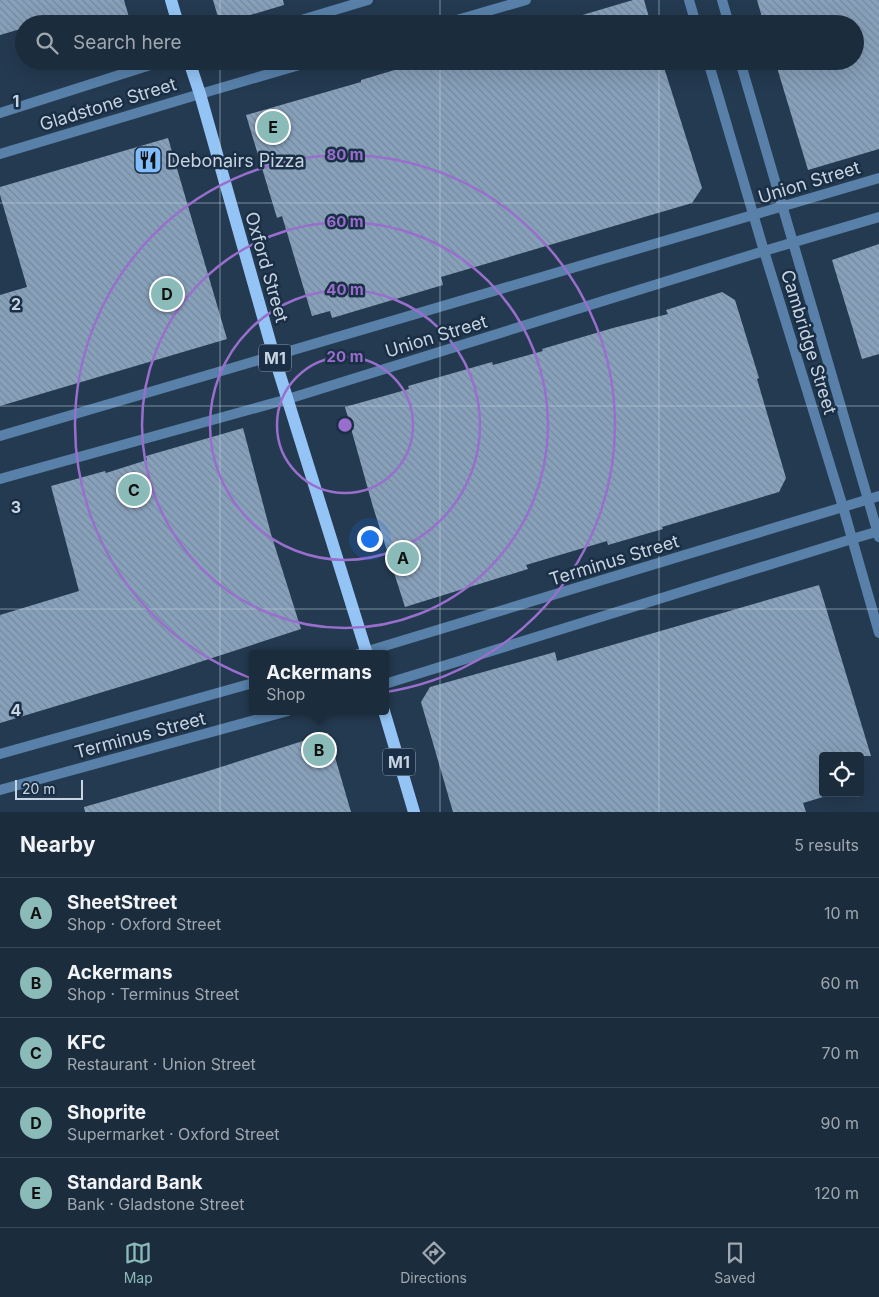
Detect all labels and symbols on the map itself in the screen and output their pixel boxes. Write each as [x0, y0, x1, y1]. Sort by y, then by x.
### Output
street label: Gladstone Street [37, 73, 179, 135]
text: 1 [13, 91, 19, 111]
pin: E [257, 108, 289, 146]
restaurant icon: Debonairs Pizza [133, 145, 163, 175]
text: 80 m [326, 145, 364, 164]
place label: Debonairs Pizza [167, 150, 305, 171]
street label: Union Street [755, 156, 863, 207]
street label: Oxford Street [241, 209, 293, 325]
text: 60 m [326, 212, 364, 231]
street label: Cambridge Street [777, 267, 841, 417]
pin: D [151, 275, 183, 313]
text: 40 m [326, 280, 364, 299]
text: 2 [11, 294, 21, 314]
street label: Union Street [382, 310, 490, 361]
road number: M1 [259, 344, 291, 372]
text: 20 m [327, 347, 363, 366]
centre of rings [336, 416, 354, 434]
pin: C [118, 471, 150, 509]
text: 3 [11, 497, 21, 517]
your location [357, 526, 383, 552]
street label: Terminus Street [547, 530, 681, 590]
pin: A [387, 539, 419, 577]
text: 4 [11, 700, 22, 720]
street label: Terminus Street [72, 707, 208, 763]
pin: B [303, 731, 335, 769]
road number: M1 [383, 749, 415, 776]
scale bar [15, 777, 82, 800]

